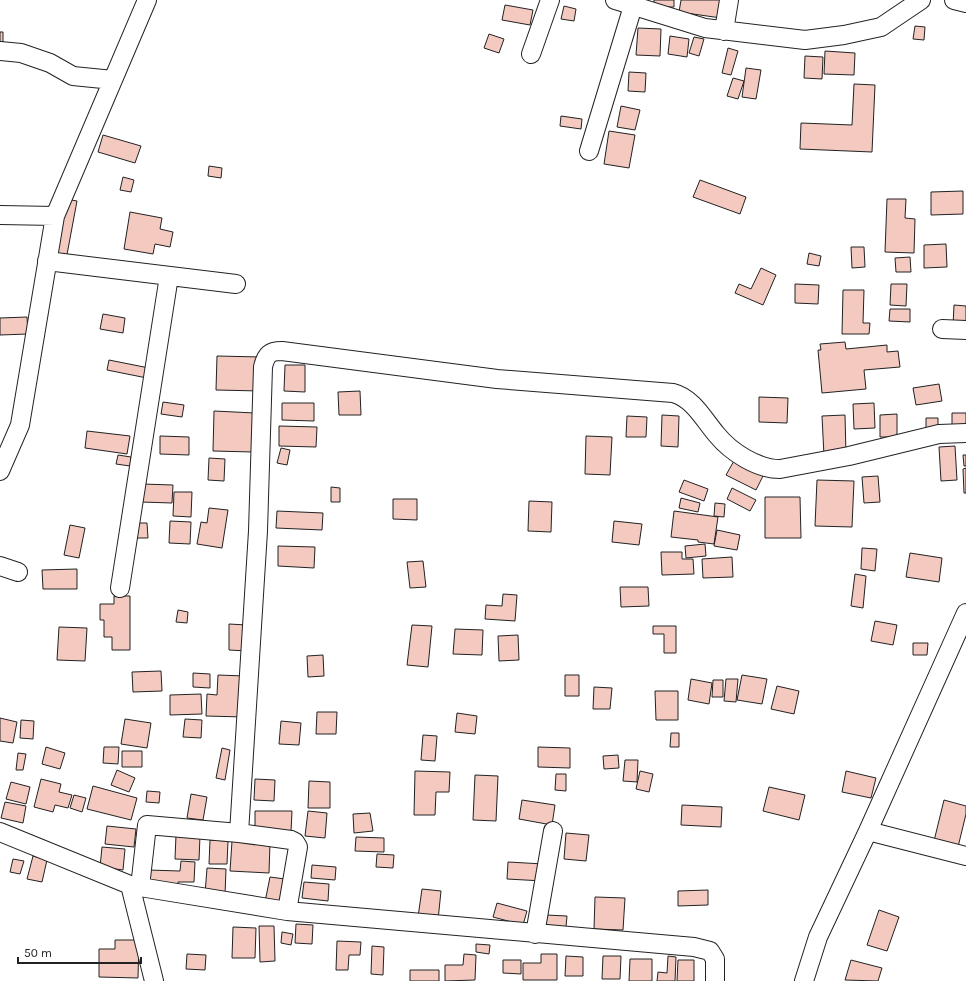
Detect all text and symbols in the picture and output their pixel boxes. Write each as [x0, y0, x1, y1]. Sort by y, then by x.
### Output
scale bar [18, 939, 141, 965]
text: 50 m [24, 946, 52, 960]

